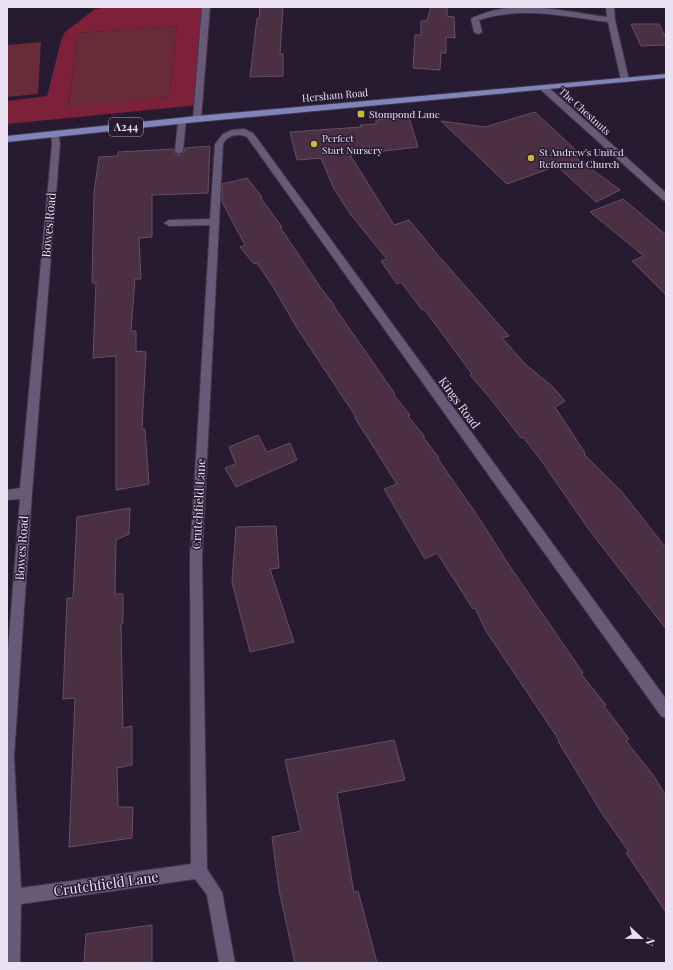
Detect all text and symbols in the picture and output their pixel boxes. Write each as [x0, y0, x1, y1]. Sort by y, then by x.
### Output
street label: The Chestnuts [556, 84, 614, 138]
street label: Hersham Road [301, 85, 369, 105]
place label: Stompond Lane [369, 107, 440, 121]
marker: Stompond Lane [356, 109, 366, 119]
road number: A244 [109, 118, 143, 136]
place label: Perfect Start Nursery [322, 131, 382, 157]
marker: Perfect Start Nursery [309, 139, 319, 149]
place label: St Andrew's United Reformed Church [539, 145, 624, 171]
marker: St Andrew's United Reformed Church [526, 153, 536, 163]
street label: Bowes Road [37, 192, 59, 258]
street label: Kings Road [436, 373, 484, 432]
street label: Crutchfield Lane [188, 458, 208, 550]
street label: Bowes Road [11, 515, 31, 581]
street label: Crutchfield Lane [52, 867, 160, 900]
north arrow [621, 918, 661, 958]
text: N [642, 935, 659, 948]

